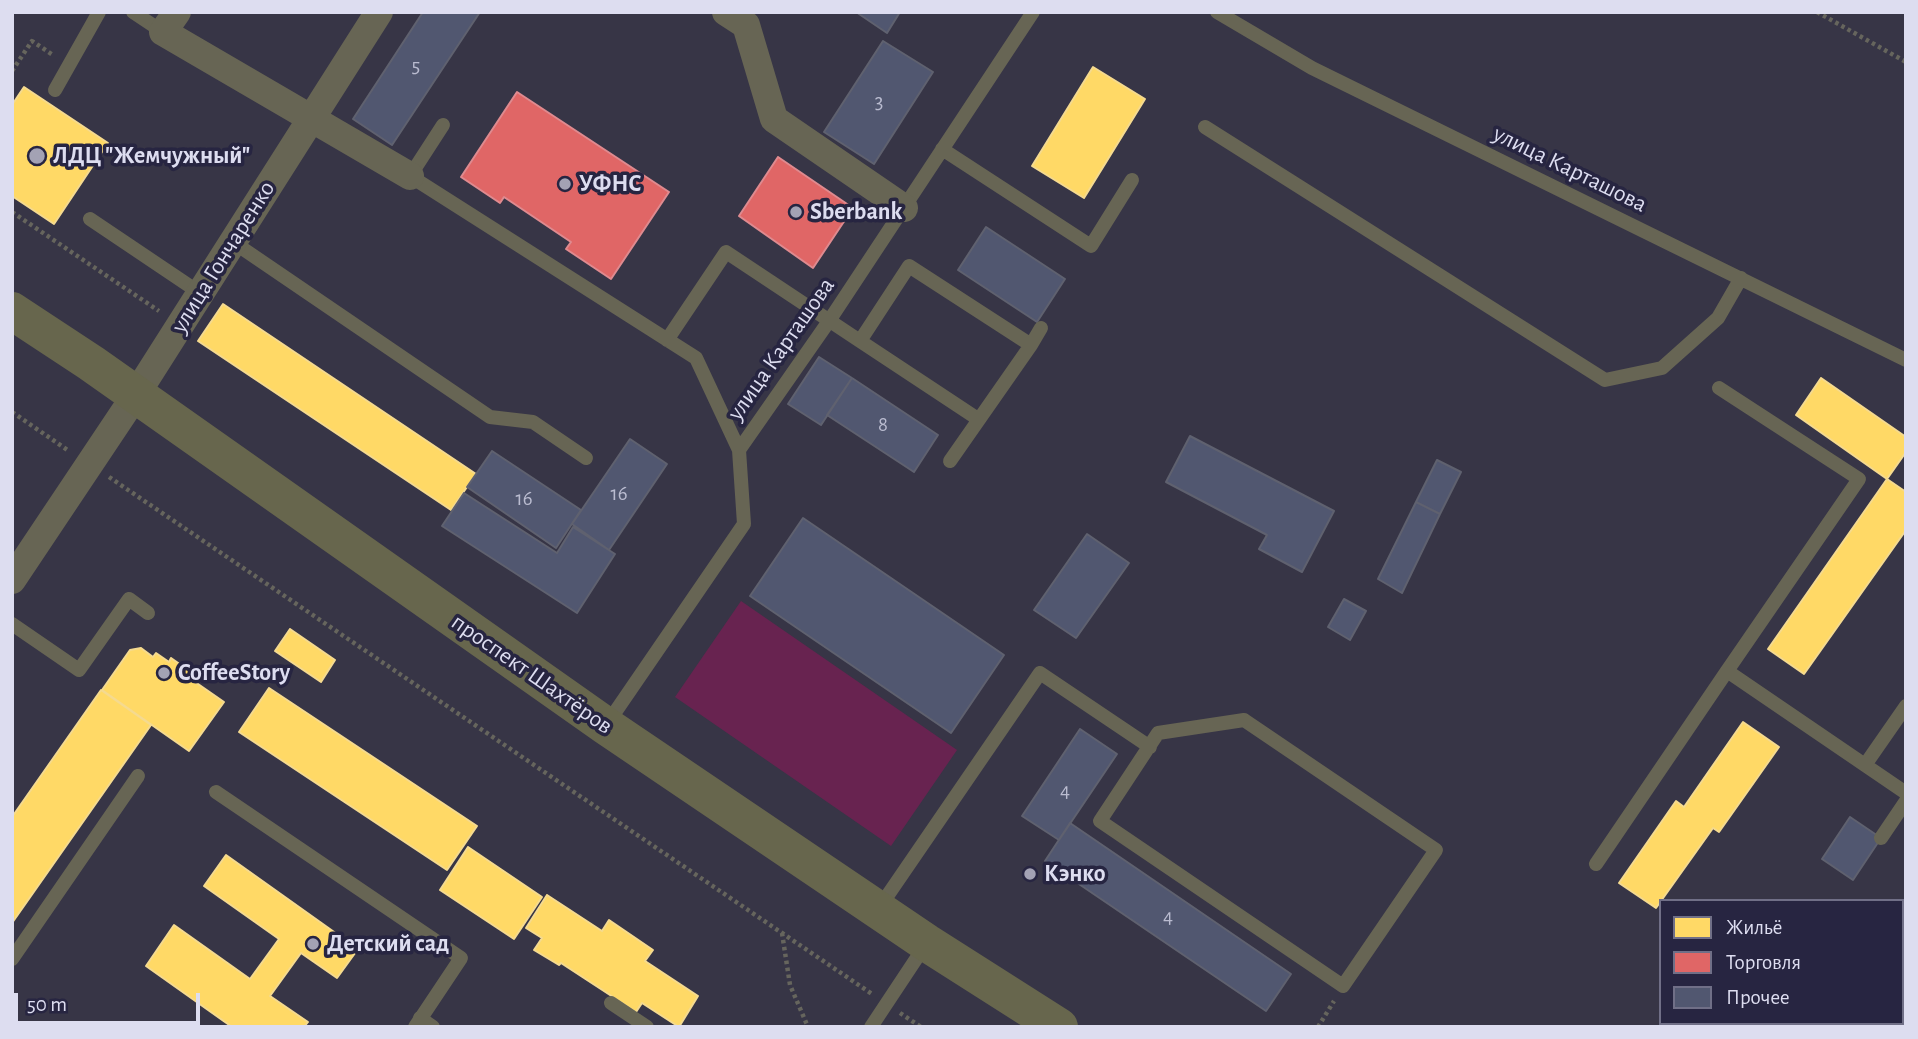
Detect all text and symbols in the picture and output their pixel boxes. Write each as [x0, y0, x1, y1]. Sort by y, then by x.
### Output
house number: 5 [412, 53, 420, 79]
house number: 3 [875, 89, 883, 115]
street label: улица Карташова [1488, 119, 1652, 219]
place label: ЛДЦ "Жемчужный" [53, 142, 250, 170]
marker: ЛДЦ "Жемчужный" [27, 146, 47, 166]
place label: УФНС [579, 170, 641, 198]
street label: улица Гончаренко [165, 176, 281, 338]
marker: УФНС [557, 176, 573, 192]
place label: Sberbank [810, 198, 902, 226]
marker: Sberbank [788, 204, 804, 220]
street label: улица Карташова [721, 272, 841, 426]
house number: 8 [878, 412, 888, 438]
house number: 16 [610, 481, 628, 507]
house number: 16 [515, 486, 533, 512]
street label: проспект Шахтёров [446, 608, 618, 740]
place label: CoffeeStory [178, 659, 290, 687]
marker: CoffeeStory [156, 665, 172, 681]
house number: 4 [1060, 778, 1070, 804]
place label: Кэнко [1044, 860, 1106, 888]
marker: Кэнко [1022, 866, 1038, 882]
legend [1659, 899, 1904, 1025]
house number: 4 [1163, 904, 1173, 930]
text: Жильё [1726, 917, 1782, 938]
place label: Детский сад [327, 930, 449, 958]
marker: Детский сад [305, 936, 321, 952]
text: Торговля [1726, 952, 1801, 973]
scale bar [18, 979, 203, 1023]
text: Прочее [1726, 987, 1790, 1008]
text: 50 m [27, 994, 67, 1015]

